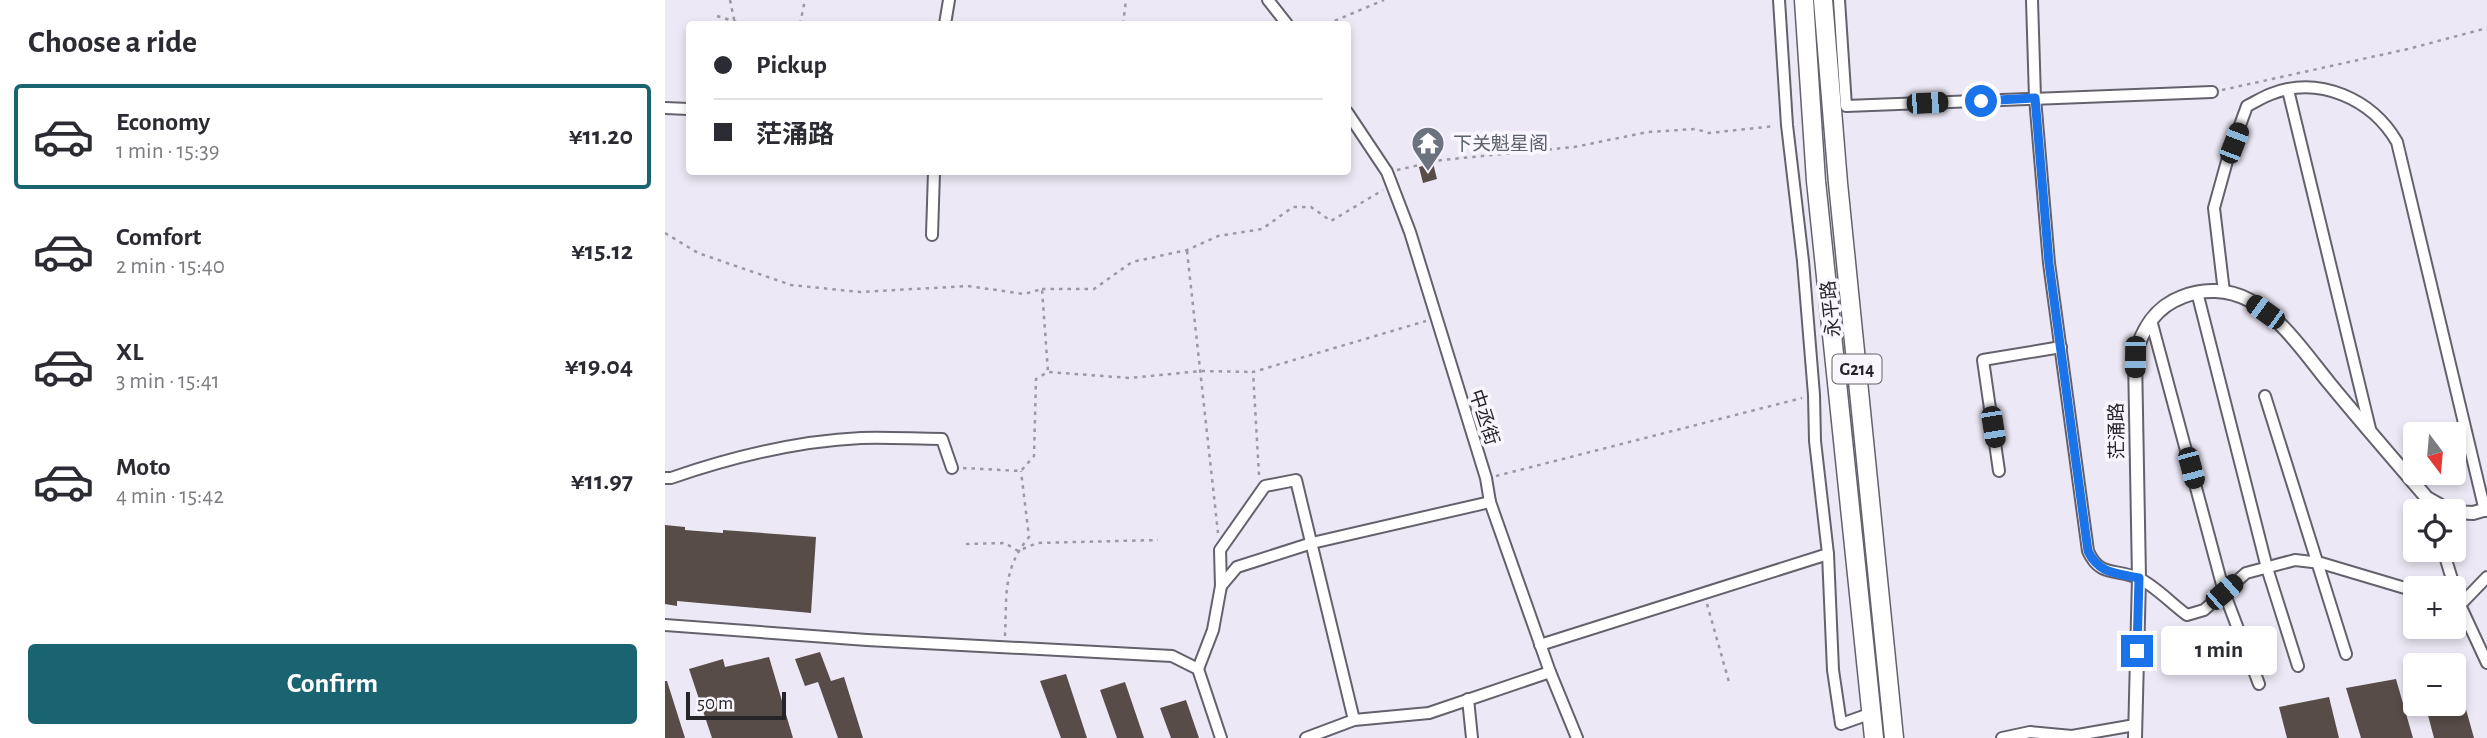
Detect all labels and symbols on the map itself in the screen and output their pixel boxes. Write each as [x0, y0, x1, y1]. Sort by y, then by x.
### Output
route start [1965, 85, 1997, 117]
car [1906, 91, 1949, 115]
car [2217, 120, 2252, 166]
temple icon: 下关魁星阁 [1409, 124, 1447, 173]
place label: 下关魁星阁 [1453, 133, 1548, 154]
street label: 永平路 [1818, 279, 1844, 338]
car [2242, 291, 2289, 333]
car [2125, 336, 2146, 378]
road number: G214 [1833, 354, 1881, 384]
street label: 中丞街 [1466, 387, 1502, 448]
street label: 茫涌路 [2107, 402, 2127, 460]
car [1980, 405, 2007, 449]
north arrow [2403, 422, 2466, 485]
car [2176, 445, 2207, 491]
car [2202, 570, 2247, 614]
callout: 1 min [2161, 626, 2277, 676]
route end [2121, 635, 2153, 667]
scale bar [686, 689, 786, 721]

